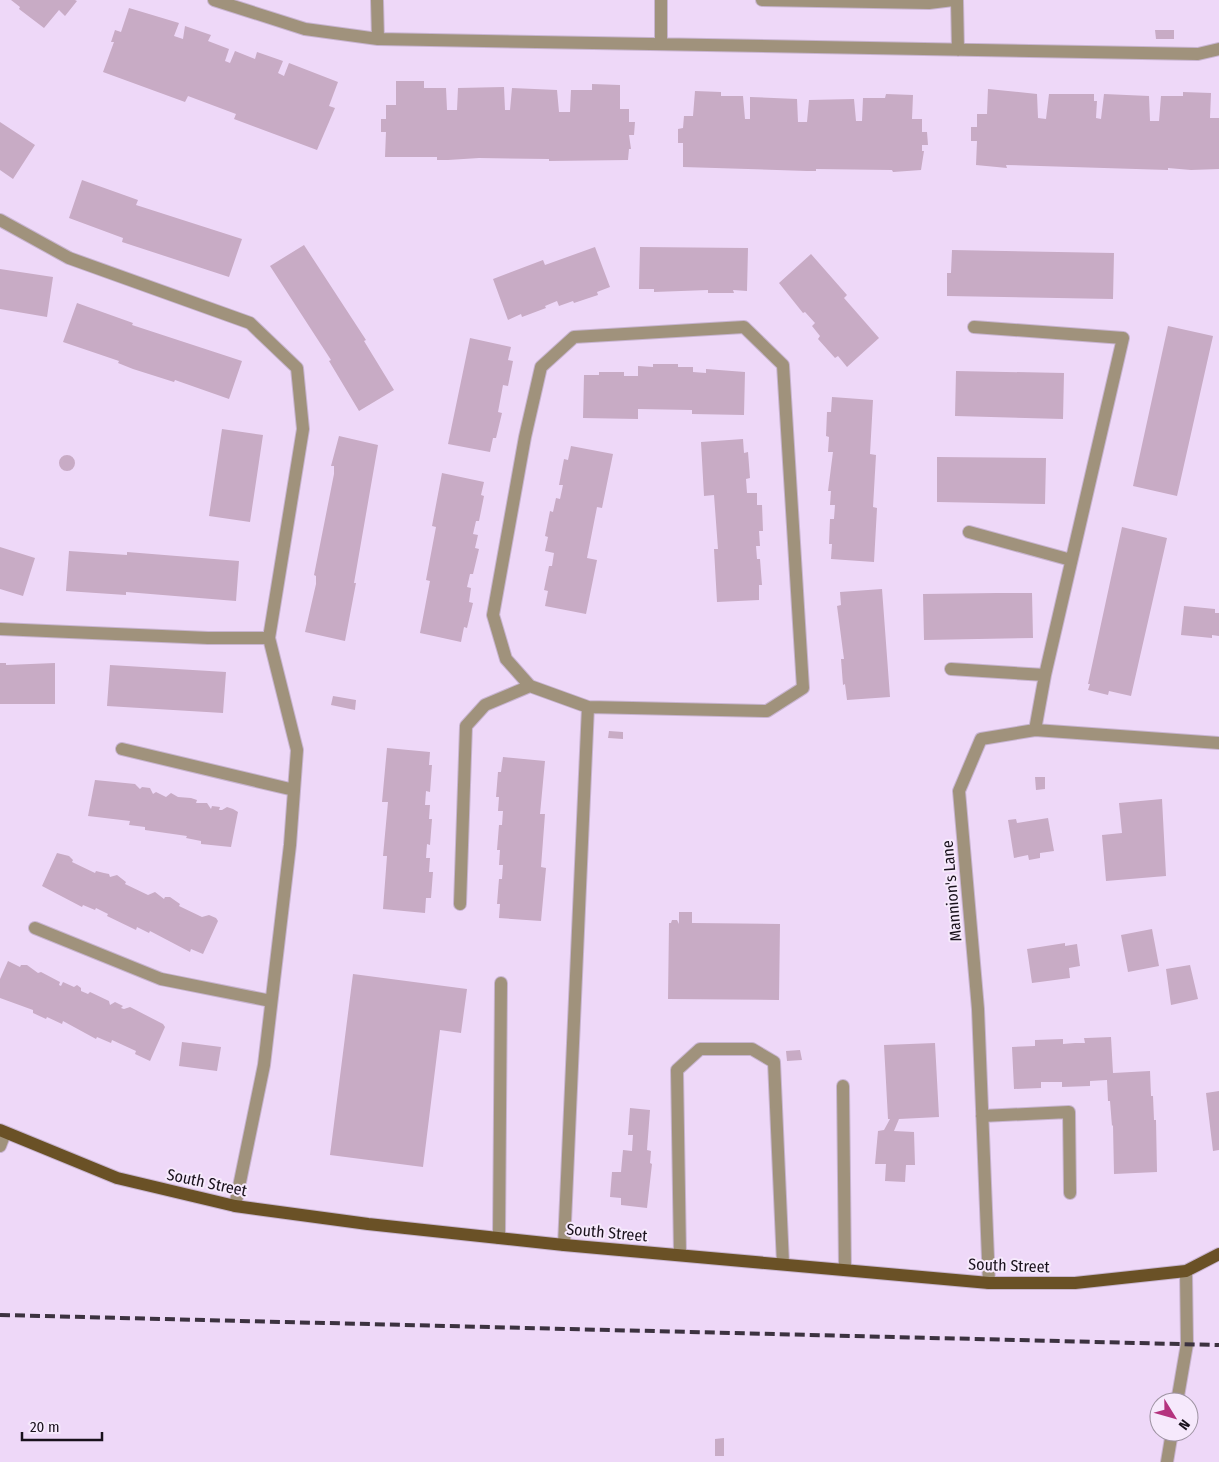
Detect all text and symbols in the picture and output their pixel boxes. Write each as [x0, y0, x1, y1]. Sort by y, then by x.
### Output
street label: Mannion's Lane [938, 839, 965, 942]
street label: South Street [165, 1165, 249, 1200]
street label: South Street [566, 1219, 649, 1246]
street label: South Street [968, 1255, 1051, 1276]
north arrow [1149, 1392, 1199, 1442]
scale bar [22, 1410, 102, 1442]
text: N [1175, 1416, 1193, 1433]
text: 20 m [30, 1418, 60, 1436]

